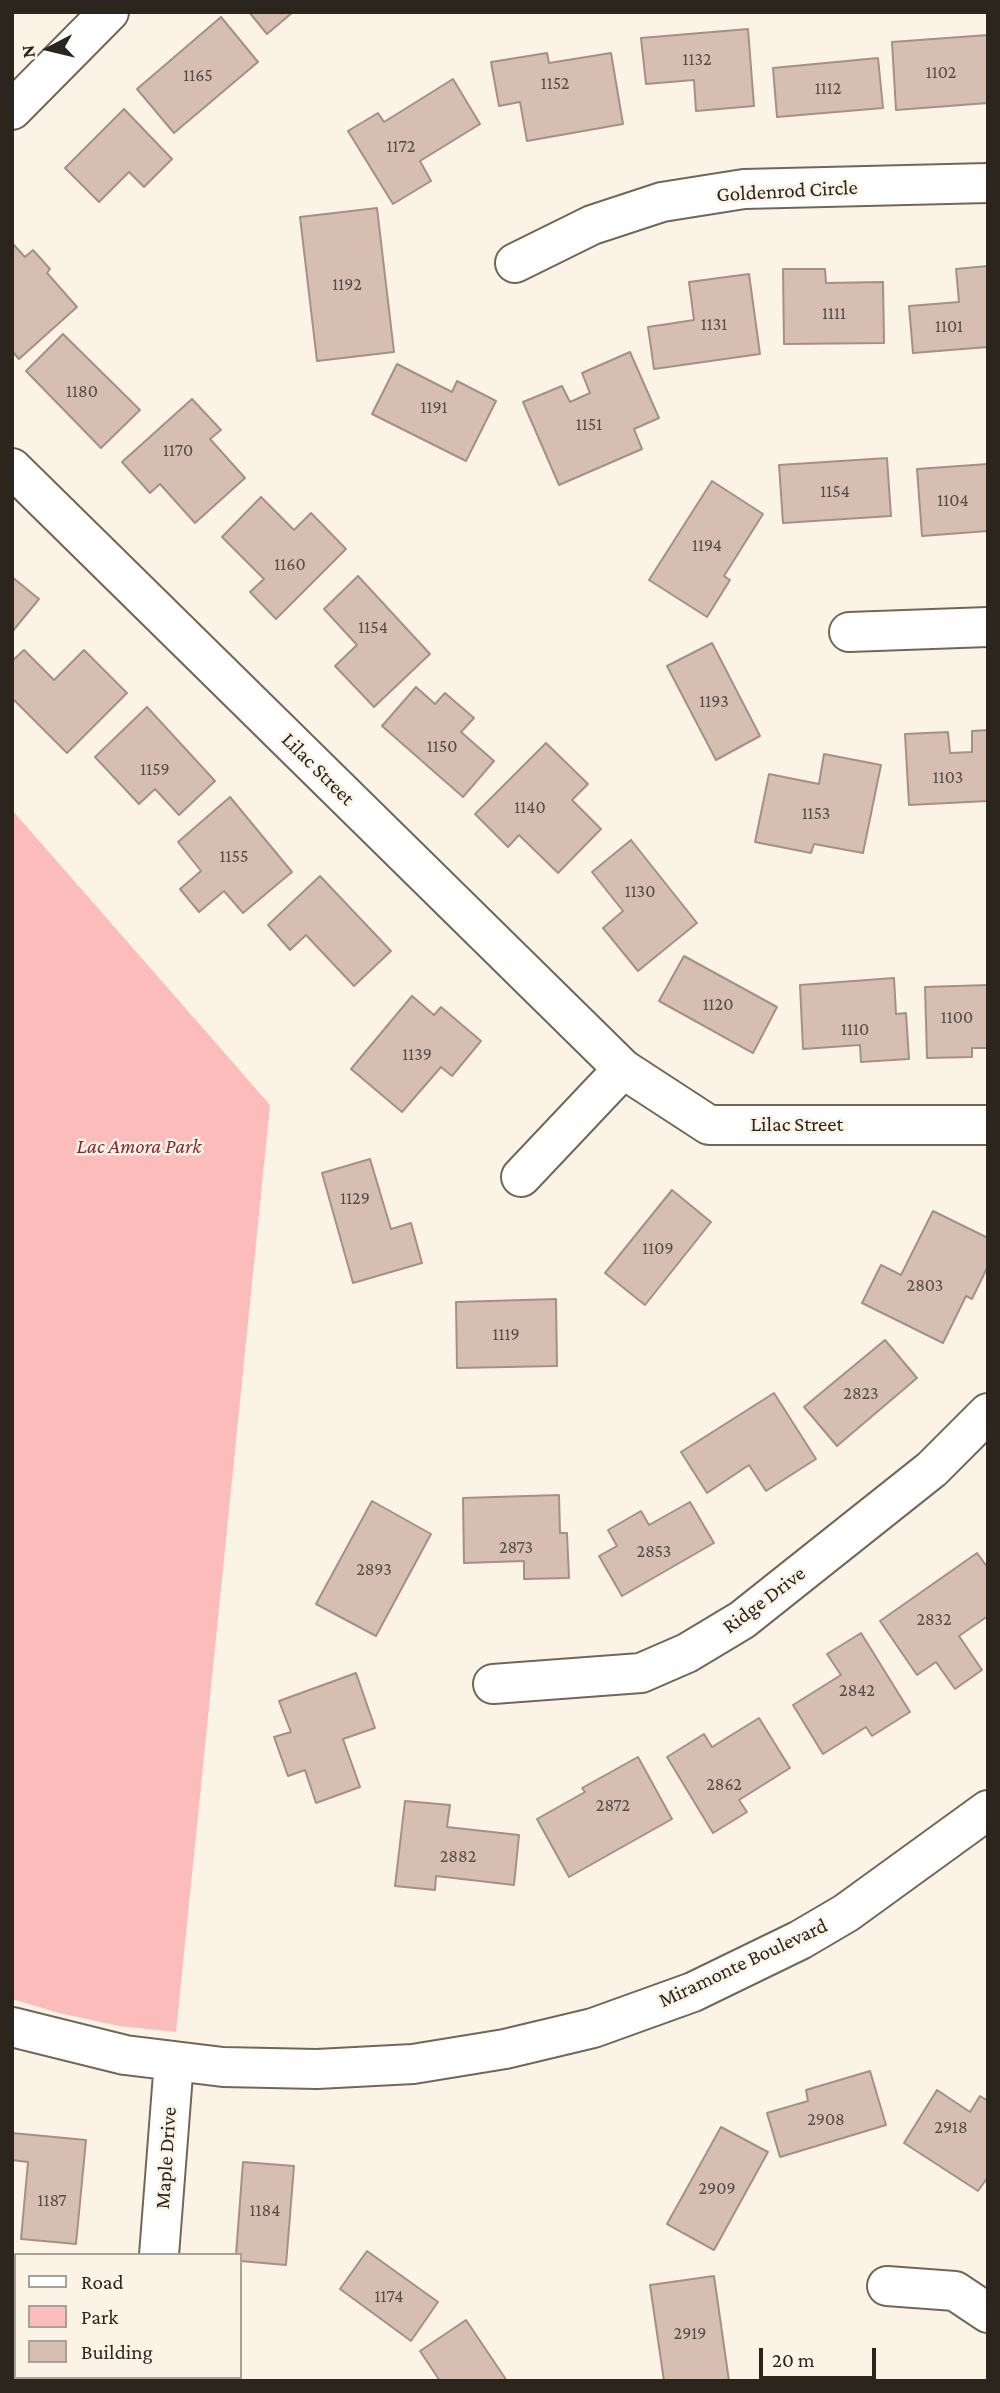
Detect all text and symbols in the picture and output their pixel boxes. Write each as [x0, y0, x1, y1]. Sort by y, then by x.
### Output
north arrow [14, 14, 84, 84]
text: N [16, 44, 39, 59]
house number: 1132 [683, 48, 711, 70]
house number: 1102 [926, 61, 956, 83]
house number: 1165 [183, 64, 213, 86]
house number: 1152 [541, 72, 569, 94]
house number: 1112 [815, 77, 841, 99]
house number: 1172 [387, 135, 415, 157]
street label: Goldenrod Circle [716, 175, 858, 207]
house number: 1192 [332, 273, 362, 295]
house number: 1111 [822, 302, 846, 324]
house number: 1131 [701, 313, 727, 335]
house number: 1101 [935, 315, 963, 337]
house number: 1180 [66, 380, 98, 402]
house number: 1191 [420, 396, 448, 418]
house number: 1151 [576, 413, 602, 435]
house number: 1170 [163, 439, 193, 461]
house number: 1154 [820, 480, 850, 502]
house number: 1104 [937, 489, 969, 511]
house number: 1194 [692, 534, 722, 556]
house number: 1160 [274, 553, 306, 575]
house number: 1154 [358, 616, 388, 638]
house number: 1193 [699, 690, 729, 712]
street label: Lilac Street [276, 727, 360, 811]
house number: 1150 [427, 735, 457, 757]
house number: 1159 [140, 758, 170, 780]
house number: 1103 [933, 766, 963, 788]
house number: 1140 [514, 796, 546, 818]
house number: 1153 [802, 802, 830, 824]
house number: 1155 [220, 845, 248, 867]
house number: 1130 [625, 880, 655, 902]
house number: 1120 [703, 993, 733, 1015]
house number: 1100 [941, 1006, 973, 1028]
house number: 1110 [841, 1018, 869, 1040]
house number: 1139 [402, 1043, 432, 1065]
street label: Lilac Street [750, 1112, 844, 1138]
park label: Lac Amora Park [77, 1134, 201, 1160]
house number: 1129 [340, 1187, 370, 1209]
house number: 1109 [642, 1237, 674, 1259]
house number: 2803 [907, 1274, 943, 1296]
house number: 1119 [492, 1323, 520, 1345]
house number: 2823 [843, 1382, 879, 1404]
house number: 2873 [499, 1536, 533, 1558]
house number: 2853 [637, 1540, 671, 1562]
house number: 2893 [356, 1558, 392, 1580]
street label: Ridge Drive [718, 1561, 810, 1639]
house number: 2832 [917, 1608, 951, 1630]
house number: 2842 [839, 1679, 875, 1701]
house number: 2862 [706, 1773, 742, 1795]
house number: 2872 [596, 1794, 630, 1816]
house number: 2882 [440, 1845, 476, 1867]
street label: Miramonte Boulevard [655, 1913, 831, 2013]
street label: Maple Drive [150, 2106, 182, 2210]
house number: 2908 [807, 2108, 845, 2130]
house number: 2918 [934, 2116, 968, 2138]
house number: 2909 [698, 2177, 736, 2199]
house number: 1187 [37, 2189, 67, 2211]
house number: 1184 [250, 2199, 280, 2221]
legend [14, 2253, 242, 2379]
text: Road [81, 2270, 124, 2294]
house number: 1174 [375, 2285, 403, 2307]
text: Park [81, 2305, 118, 2329]
house number: 2919 [674, 2322, 706, 2344]
scale bar [762, 2334, 879, 2378]
text: Building [81, 2340, 153, 2364]
text: 20 m [772, 2348, 815, 2372]

